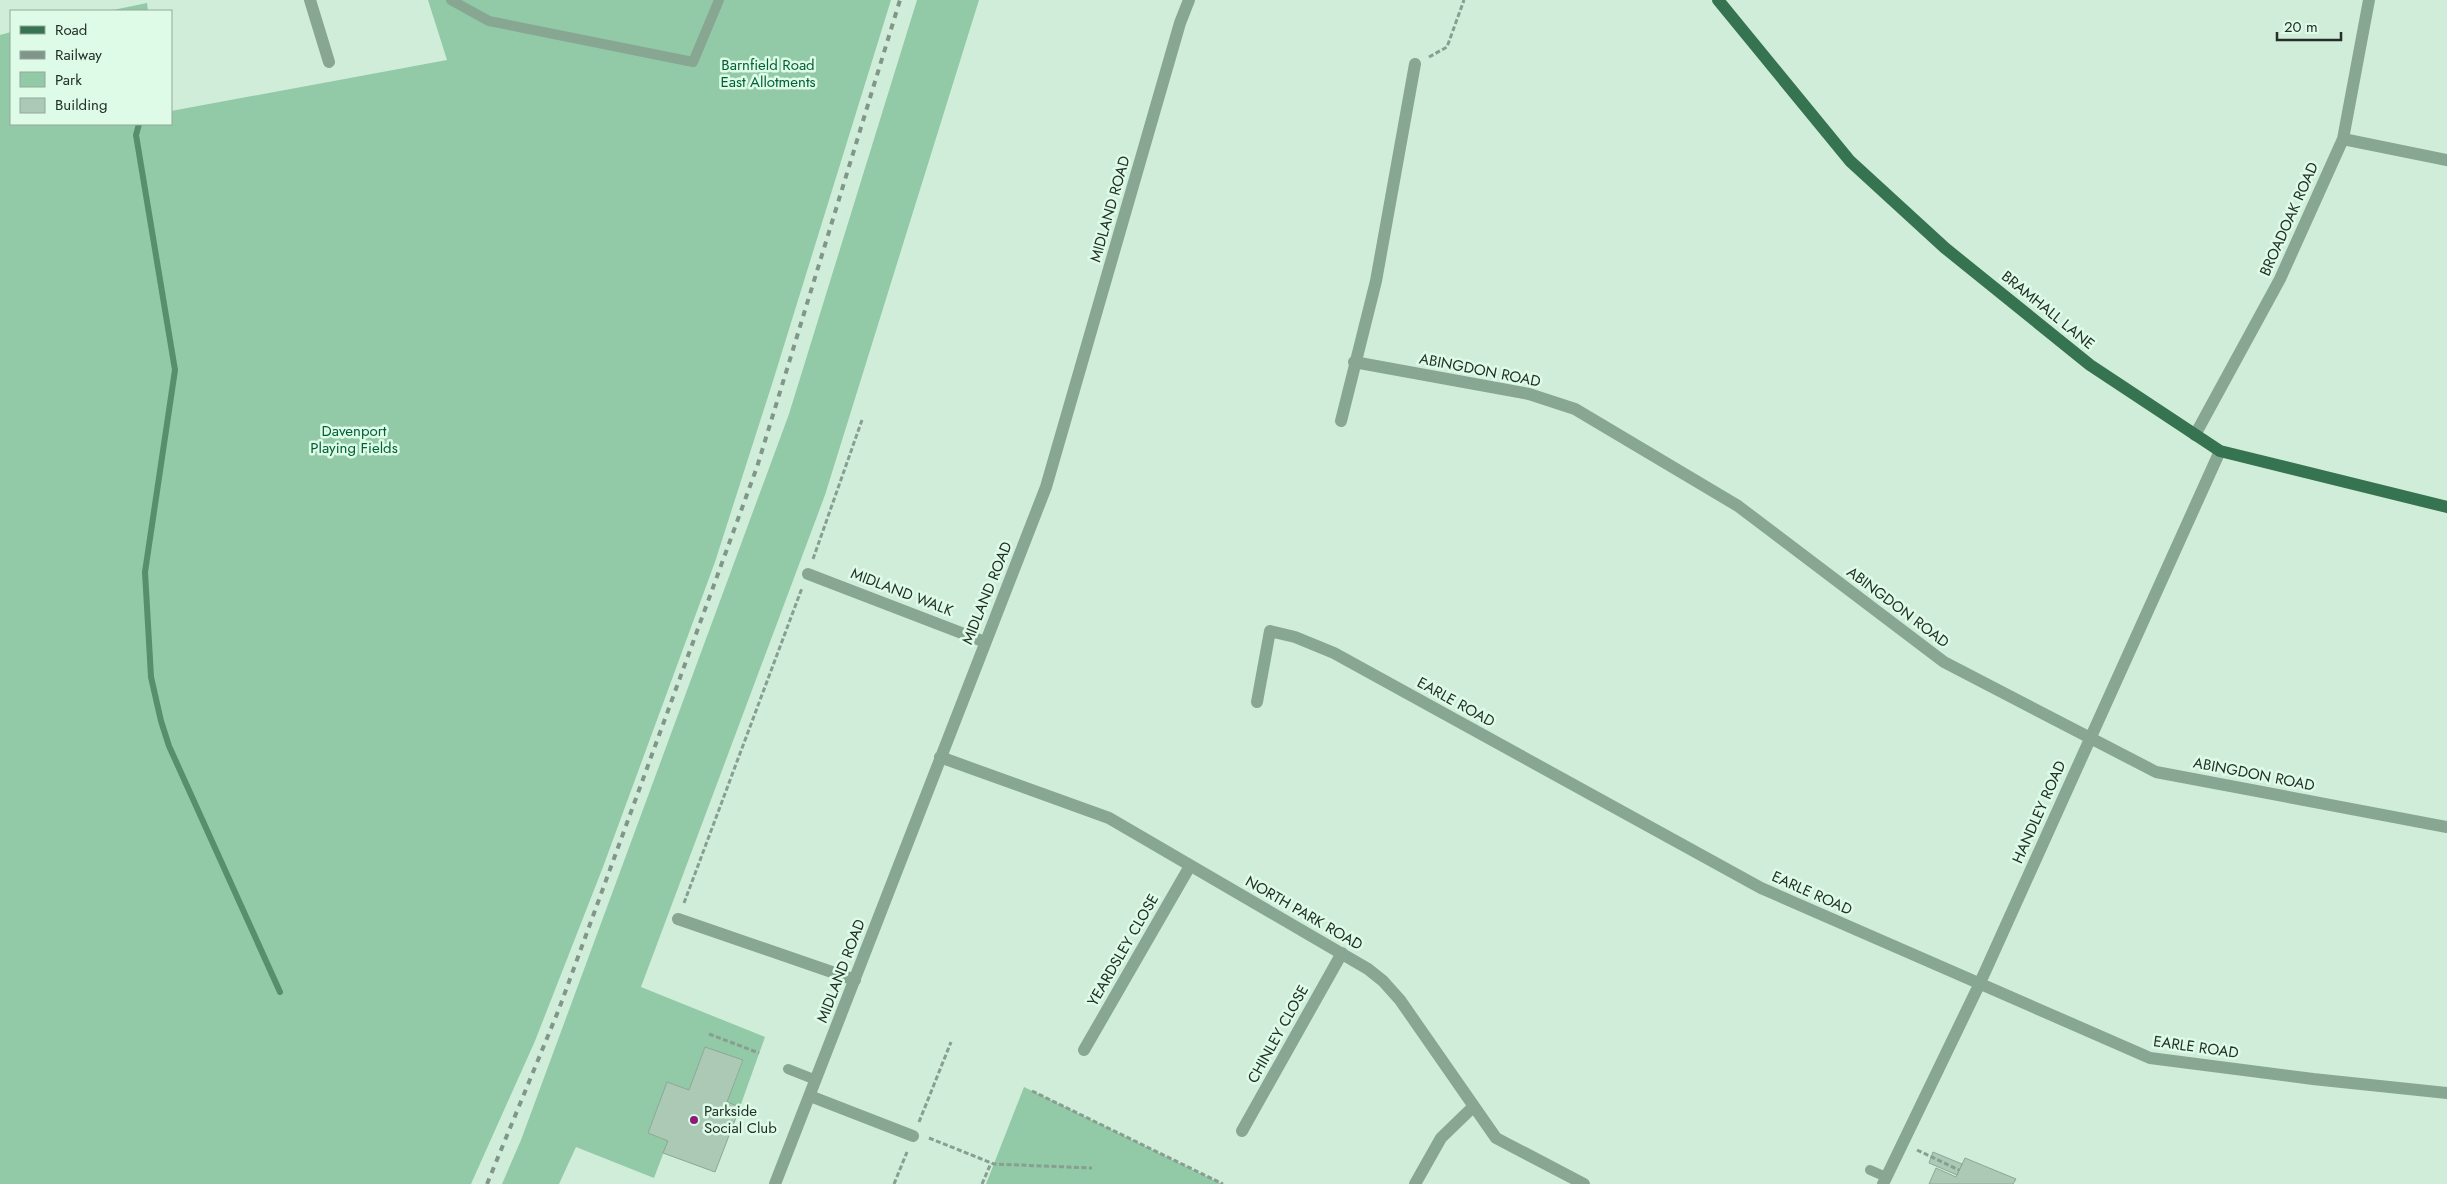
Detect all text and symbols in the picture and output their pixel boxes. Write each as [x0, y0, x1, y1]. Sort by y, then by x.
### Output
legend [10, 10, 172, 125]
scale bar [2277, 10, 2341, 42]
text: 20 m [2284, 16, 2318, 38]
text: Road [55, 19, 87, 41]
text: Railway [55, 44, 102, 66]
park label: Barnfield Road East Allotments [720, 54, 816, 93]
text: Park [55, 69, 82, 91]
text: Building [55, 94, 107, 116]
street label: MIDLAND ROAD [1084, 153, 1136, 265]
street label: BROADOAK ROAD [2254, 159, 2324, 279]
street label: BRAMHALL LANE [1997, 265, 2099, 355]
street label: ABINGDON ROAD [1417, 347, 1543, 393]
park label: Davenport Playing Fields [310, 420, 398, 459]
street label: MIDLAND ROAD [956, 538, 1018, 648]
street label: ABINGDON ROAD [1842, 561, 1954, 653]
street label: MIDLAND WALK [848, 562, 957, 622]
street label: EARLE ROAD [1413, 672, 1499, 732]
street label: ABINGDON ROAD [2191, 751, 2317, 797]
street label: HANDLEY ROAD [2007, 757, 2071, 867]
street label: EARLE ROAD [1768, 865, 1856, 921]
street label: NORTH PARK ROAD [1241, 870, 1367, 956]
street label: YEARDSLEY CLOSE [1082, 890, 1164, 1010]
street label: MIDLAND ROAD [811, 916, 871, 1026]
street label: CHINLEY CLOSE [1242, 981, 1314, 1087]
street label: EARLE ROAD [2152, 1030, 2240, 1064]
place label: Parkside Social Club [704, 1100, 777, 1139]
marker: Parkside Social Club [688, 1114, 700, 1126]

